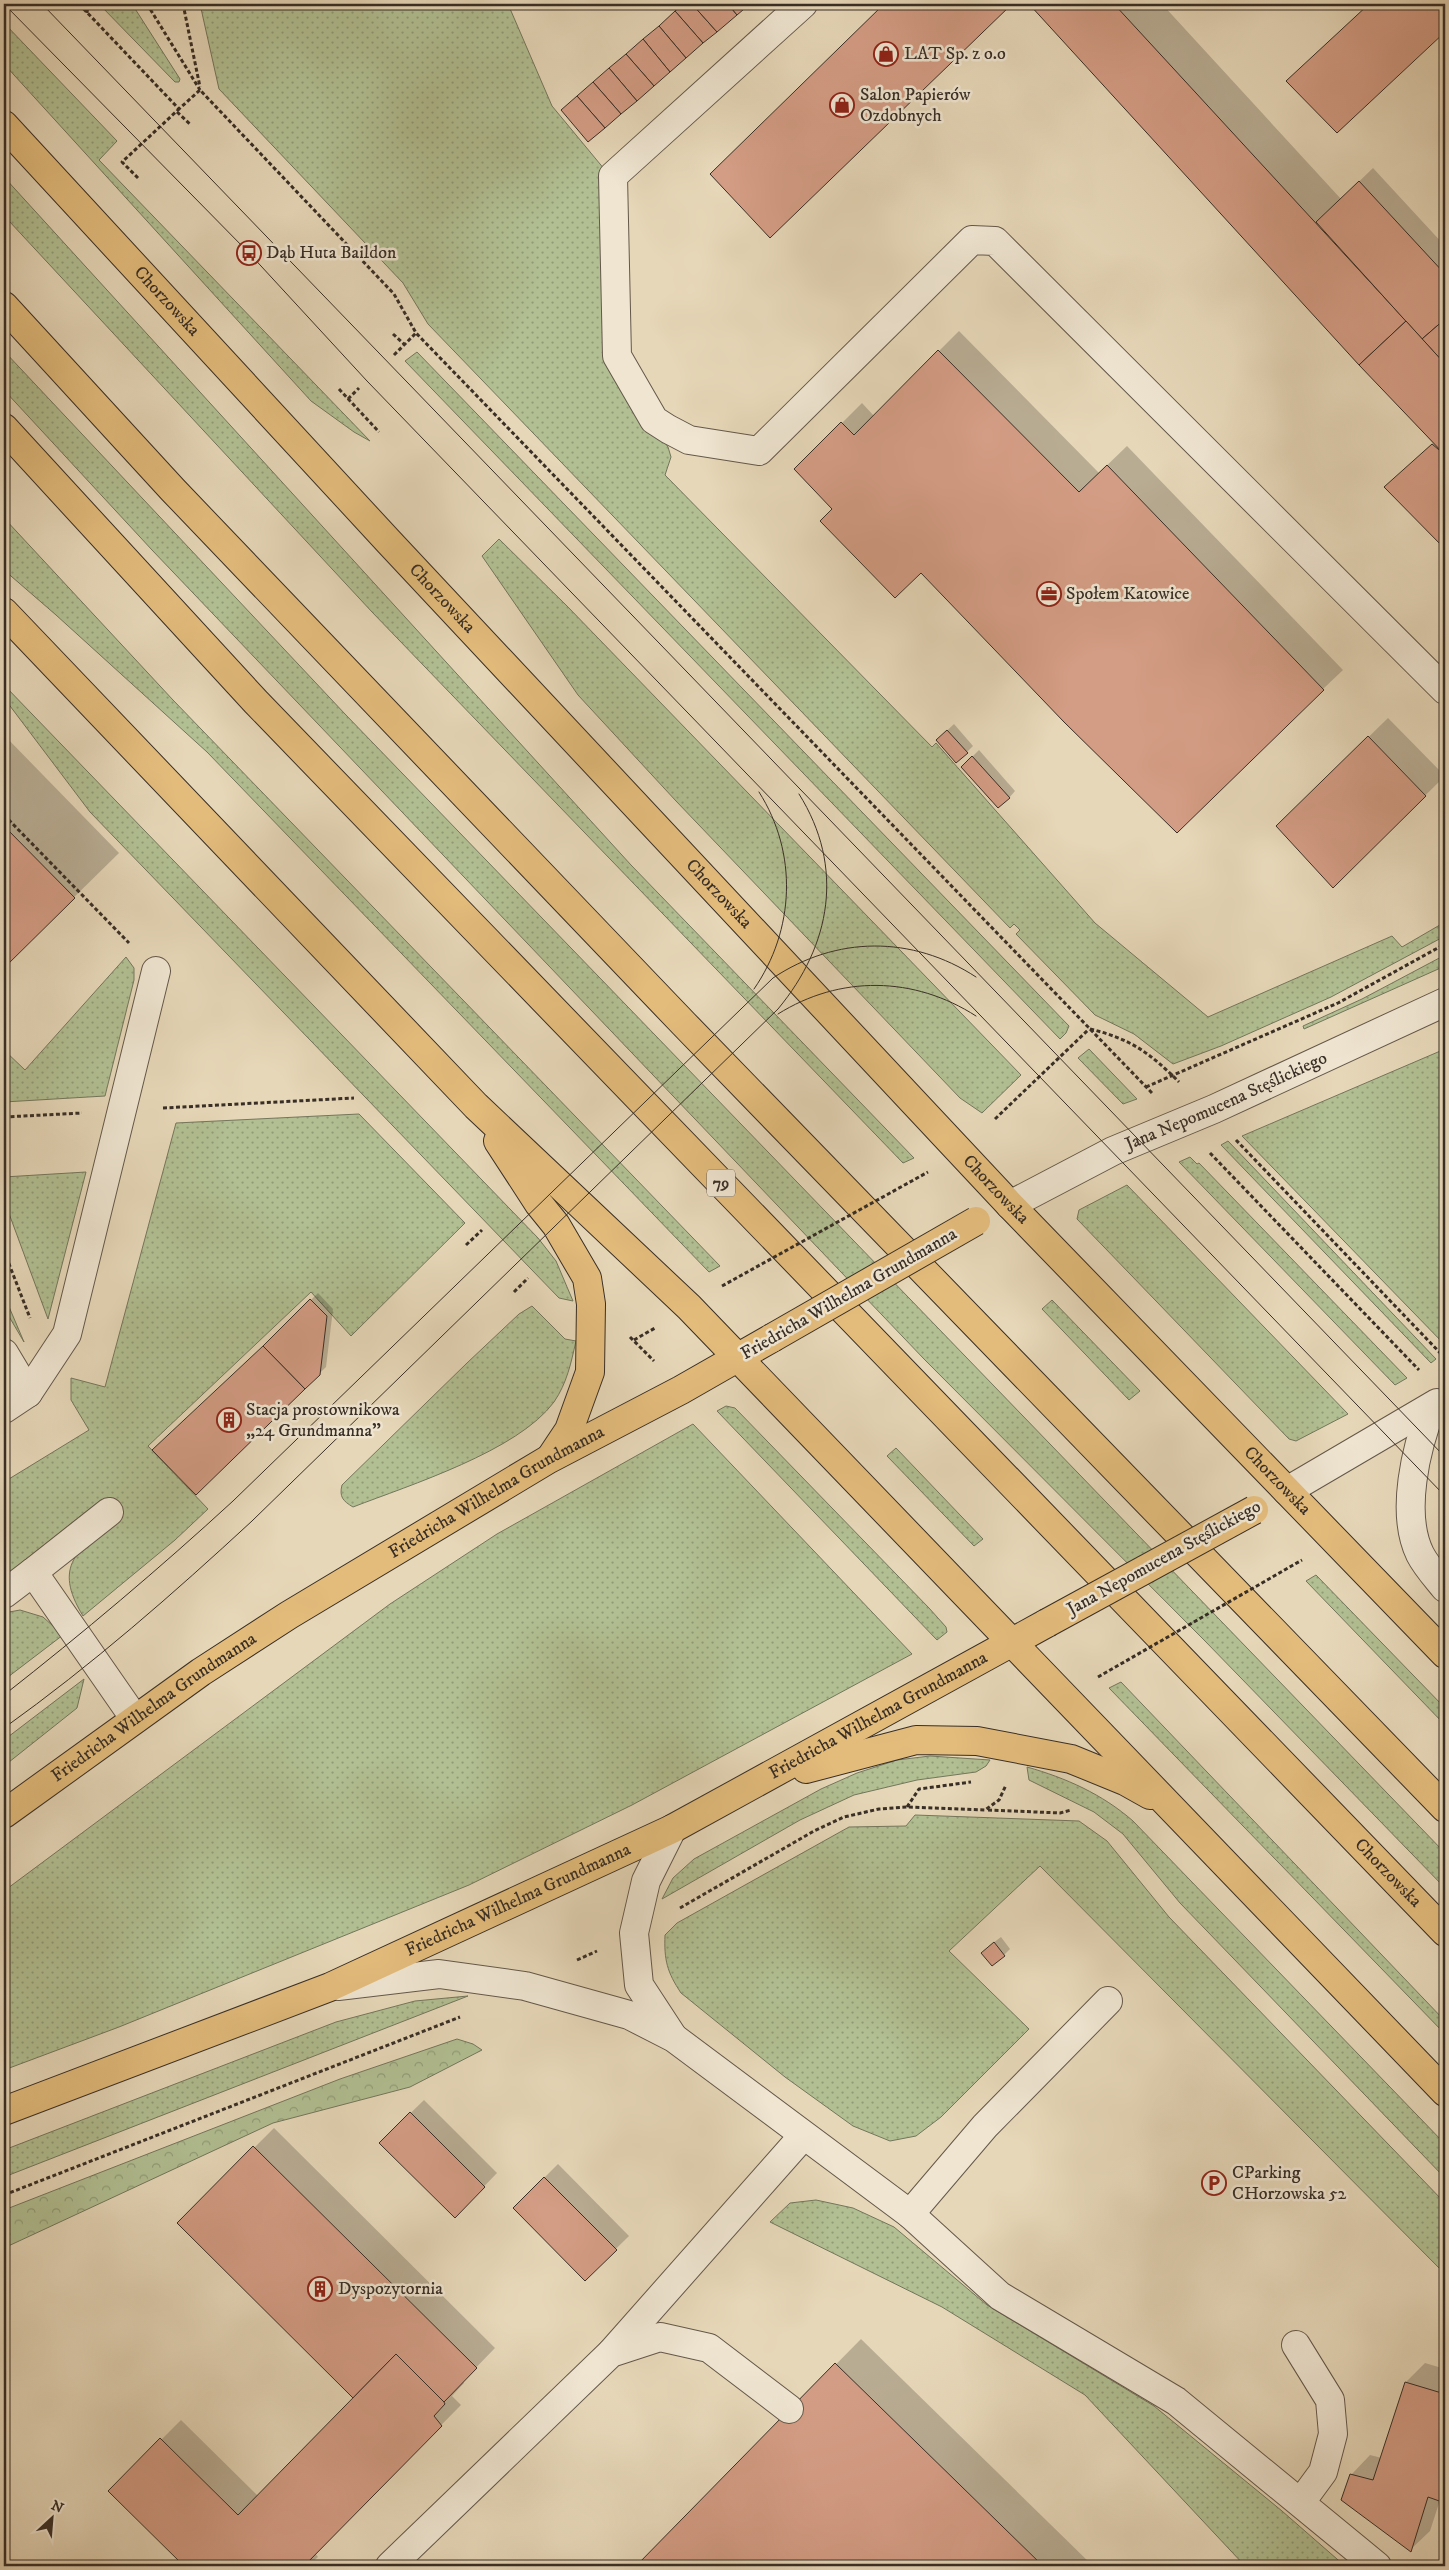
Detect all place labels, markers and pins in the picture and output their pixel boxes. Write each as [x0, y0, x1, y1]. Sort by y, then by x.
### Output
shop icon: LAT Sp. z o.o [873, 41, 899, 67]
place label: LAT Sp. z o.o [904, 43, 1006, 65]
place label: Salon Papierów Ozdobnych [860, 84, 971, 127]
shop icon: Salon Papierów Ozdobnych [829, 92, 855, 118]
bus stop icon: Dąb Huta Baildon [236, 240, 262, 266]
place label: Dąb Huta Baildon [266, 242, 397, 264]
office icon: Społem Katowice [1036, 581, 1062, 607]
place label: Społem Katowice [1066, 583, 1189, 605]
place label: Stacja prostownikowa „24 Grundmanna” [246, 1399, 400, 1442]
building icon: Stacja prostownikowa „24 Grundmanna” [216, 1407, 242, 1433]
place label: CParking CHorzowska 52 [1232, 2162, 1347, 2205]
parking icon: CParking CHorzowska 52 [1201, 2170, 1227, 2196]
building icon: Dyspozytornia [307, 2276, 333, 2302]
place label: Dyspozytornia [338, 2278, 443, 2300]

